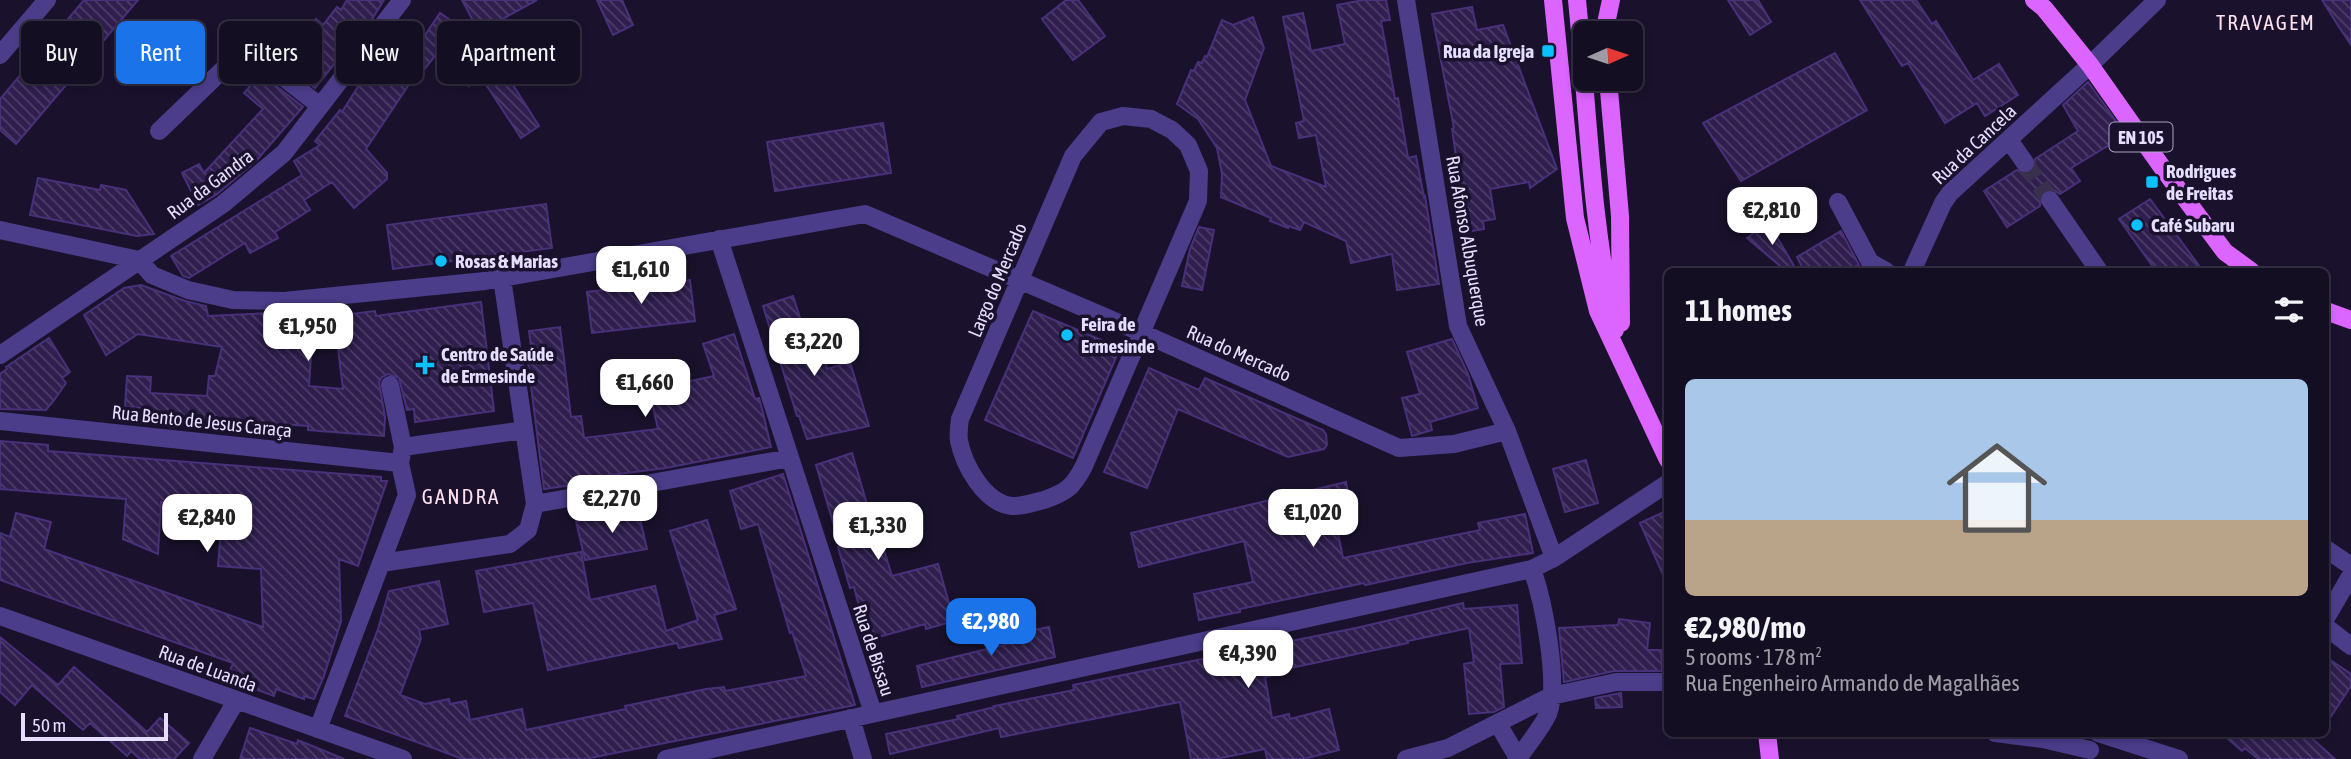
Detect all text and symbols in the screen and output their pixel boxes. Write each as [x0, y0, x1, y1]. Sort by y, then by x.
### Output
district label: TRAVAGEM [2216, 10, 2316, 34]
chip: Buy [21, 21, 102, 84]
chip: Rent [116, 21, 205, 84]
chip: Filters [219, 21, 322, 84]
chip: New [336, 21, 423, 84]
chip: Apartment [437, 21, 580, 84]
north arrow [1573, 21, 1643, 91]
map controls [1573, 21, 1643, 91]
place label: Rua da Igreja [1443, 40, 1534, 62]
marker: Rua da Igreja [1540, 43, 1556, 59]
street label: Rua da Cancela [1927, 100, 2021, 188]
road number: EN 105 [2110, 122, 2172, 152]
street label: Rua da Gandra [163, 145, 257, 223]
street label: Rua Afonso Albuquerque [1442, 154, 1494, 328]
place label: Rodrigues de Freitas [2166, 160, 2236, 204]
marker: Rodrigues de Freitas [2144, 174, 2160, 190]
pin: €2,810 [1715, 188, 1829, 247]
text: €2,810 [1743, 197, 1801, 223]
place label: Café Subaru [2151, 214, 2235, 236]
marker: Café Subaru [2129, 217, 2145, 233]
street label: Largo do Mercado [963, 220, 1031, 340]
pin: €1,610 [584, 246, 698, 306]
place label: Rosas & Marias [455, 250, 558, 272]
marker: Rosas & Marias [433, 253, 449, 269]
text: €1,610 [612, 256, 670, 282]
icon: filters [2270, 291, 2308, 329]
text: 11 homes [1685, 293, 1792, 327]
pin: €1,950 [251, 304, 365, 363]
text: €1,950 [279, 313, 337, 339]
place label: Feira de Ermesinde [1081, 313, 1155, 357]
pin: €3,220 [757, 318, 871, 378]
street label: Rua do Mercado [1184, 320, 1294, 386]
marker: Feira de Ermesinde [1059, 327, 1075, 343]
text: €3,220 [785, 328, 843, 354]
place label: Centro de Saúde de Ermesinde [441, 343, 554, 387]
marker: Centro de Saúde de Ermesinde [415, 355, 435, 375]
pin: €1,660 [588, 360, 702, 419]
text: €1,660 [616, 369, 674, 395]
street label: Rua Bento de Jesus Caraça [111, 401, 293, 441]
icon: home [1934, 425, 2060, 551]
pin: €2,270 [555, 476, 669, 535]
district label: GANDRA [422, 484, 500, 508]
text: €2,270 [583, 485, 641, 511]
pin: €1,020 [1256, 490, 1370, 549]
pin: €2,840 [150, 494, 264, 554]
text: €1,020 [1284, 499, 1342, 525]
pin: €1,330 [821, 503, 935, 562]
text: €2,840 [178, 504, 236, 530]
text: €1,330 [849, 512, 907, 538]
pin: €2,980 [934, 598, 1048, 658]
street label: Rua de Bissau [849, 601, 899, 699]
text: €2,980 [962, 608, 1020, 634]
text: €2,980/mo [1685, 610, 1806, 644]
pin: €4,390 [1191, 630, 1305, 690]
street label: Rua de Luanda [156, 640, 260, 696]
text: €4,390 [1219, 640, 1277, 666]
text: 5 rooms · 178 m² [1685, 644, 1822, 670]
text: Rua Engenheiro Armando de Magalhães [1685, 670, 2020, 696]
scale bar [21, 710, 168, 742]
text: 50 m [32, 714, 66, 736]

